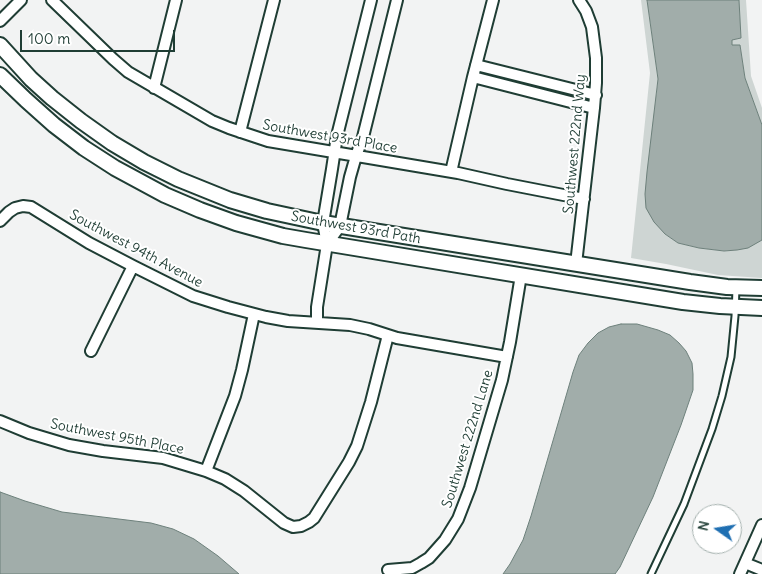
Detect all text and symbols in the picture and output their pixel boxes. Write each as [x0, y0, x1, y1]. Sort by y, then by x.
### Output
scale bar [22, 20, 178, 52]
text: 100 m [28, 29, 70, 48]
street label: Southwest 222nd Way [561, 73, 589, 215]
street label: Southwest 93rd Place [261, 117, 399, 157]
street label: Southwest 94th Avenue [66, 207, 206, 291]
street label: Southwest 93rd Path [290, 208, 422, 248]
street label: Southwest 222nd Lane [439, 368, 497, 510]
street label: Southwest 95th Place [49, 416, 185, 458]
north arrow [692, 504, 742, 554]
text: N [693, 519, 713, 533]

